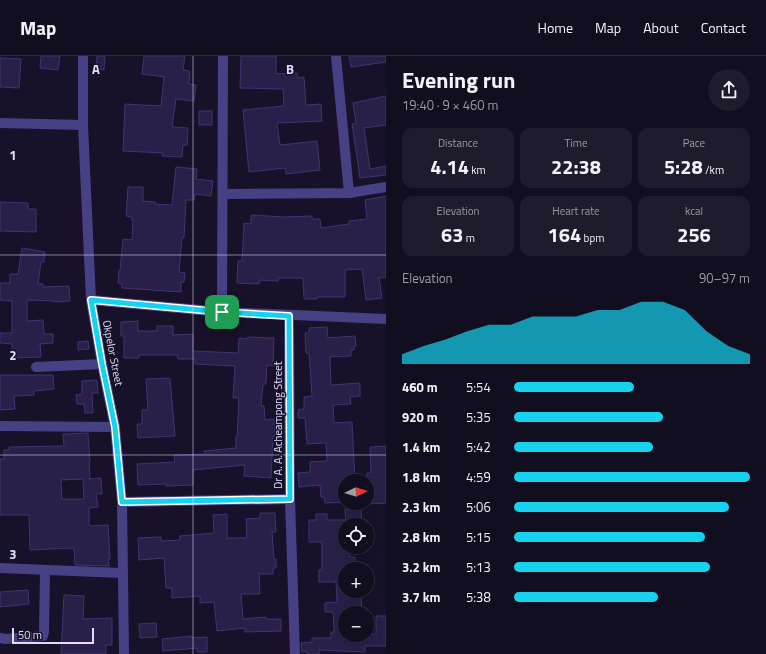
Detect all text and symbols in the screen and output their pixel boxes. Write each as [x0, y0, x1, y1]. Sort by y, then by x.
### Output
text: Map [20, 13, 56, 42]
text: Home [538, 17, 573, 38]
text: Map [595, 17, 621, 38]
text: About [643, 17, 679, 38]
text: Contact [701, 17, 746, 38]
text: A [92, 59, 100, 79]
text: B [286, 59, 294, 79]
text: Evening run [402, 63, 515, 97]
button: share [708, 69, 750, 111]
text: 19:40 · 9 × 460 m [402, 95, 498, 115]
text: Distance [438, 135, 478, 151]
text: Time [565, 135, 587, 151]
text: Pace [683, 135, 705, 151]
text: 1 [9, 145, 17, 165]
text: 4.14 [430, 151, 469, 182]
text: 22:38 [551, 151, 601, 182]
text: 5:28 [664, 151, 703, 182]
text: km [469, 162, 486, 178]
text: /km [703, 162, 724, 178]
text: Elevation [437, 203, 479, 219]
text: Heart rate [552, 203, 600, 219]
text: kcal [685, 203, 703, 219]
text: 63 [441, 219, 463, 250]
text: 164 [548, 219, 581, 250]
text: 256 [677, 219, 711, 250]
text: m [463, 230, 475, 246]
text: bpm [581, 230, 604, 246]
text: Elevation [402, 268, 453, 288]
text: 90–97 m [699, 268, 750, 288]
pin [205, 295, 239, 329]
icon: arrive [211, 301, 233, 323]
street label: Okpelor Street [99, 319, 127, 387]
text: 2 [9, 345, 17, 365]
street label: Dr A. A. Acheampong Street [270, 361, 286, 489]
text: 460 m [402, 377, 438, 397]
text: 5:54 [466, 377, 491, 397]
text: 920 m [402, 407, 438, 427]
text: 5:35 [466, 407, 491, 427]
text: 1.4 km [402, 437, 440, 457]
text: 5:42 [466, 437, 491, 457]
text: 1.8 km [402, 467, 440, 487]
text: 4:59 [466, 467, 491, 487]
north arrow [338, 474, 374, 510]
map controls [338, 474, 374, 642]
text: 2.3 km [402, 497, 440, 517]
text: 5:06 [466, 497, 491, 517]
button: locate [338, 518, 374, 554]
text: 2.8 km [402, 527, 440, 547]
text: 5:15 [466, 527, 491, 547]
text: 3 [9, 544, 17, 564]
text: 3.2 km [402, 557, 440, 577]
text: 5:13 [466, 557, 491, 577]
button: + [338, 562, 374, 598]
text: 3.7 km [402, 587, 440, 607]
text: 5:38 [466, 587, 491, 607]
button: − [338, 606, 374, 642]
scale bar [12, 626, 94, 645]
text: 50 m [18, 627, 42, 643]

